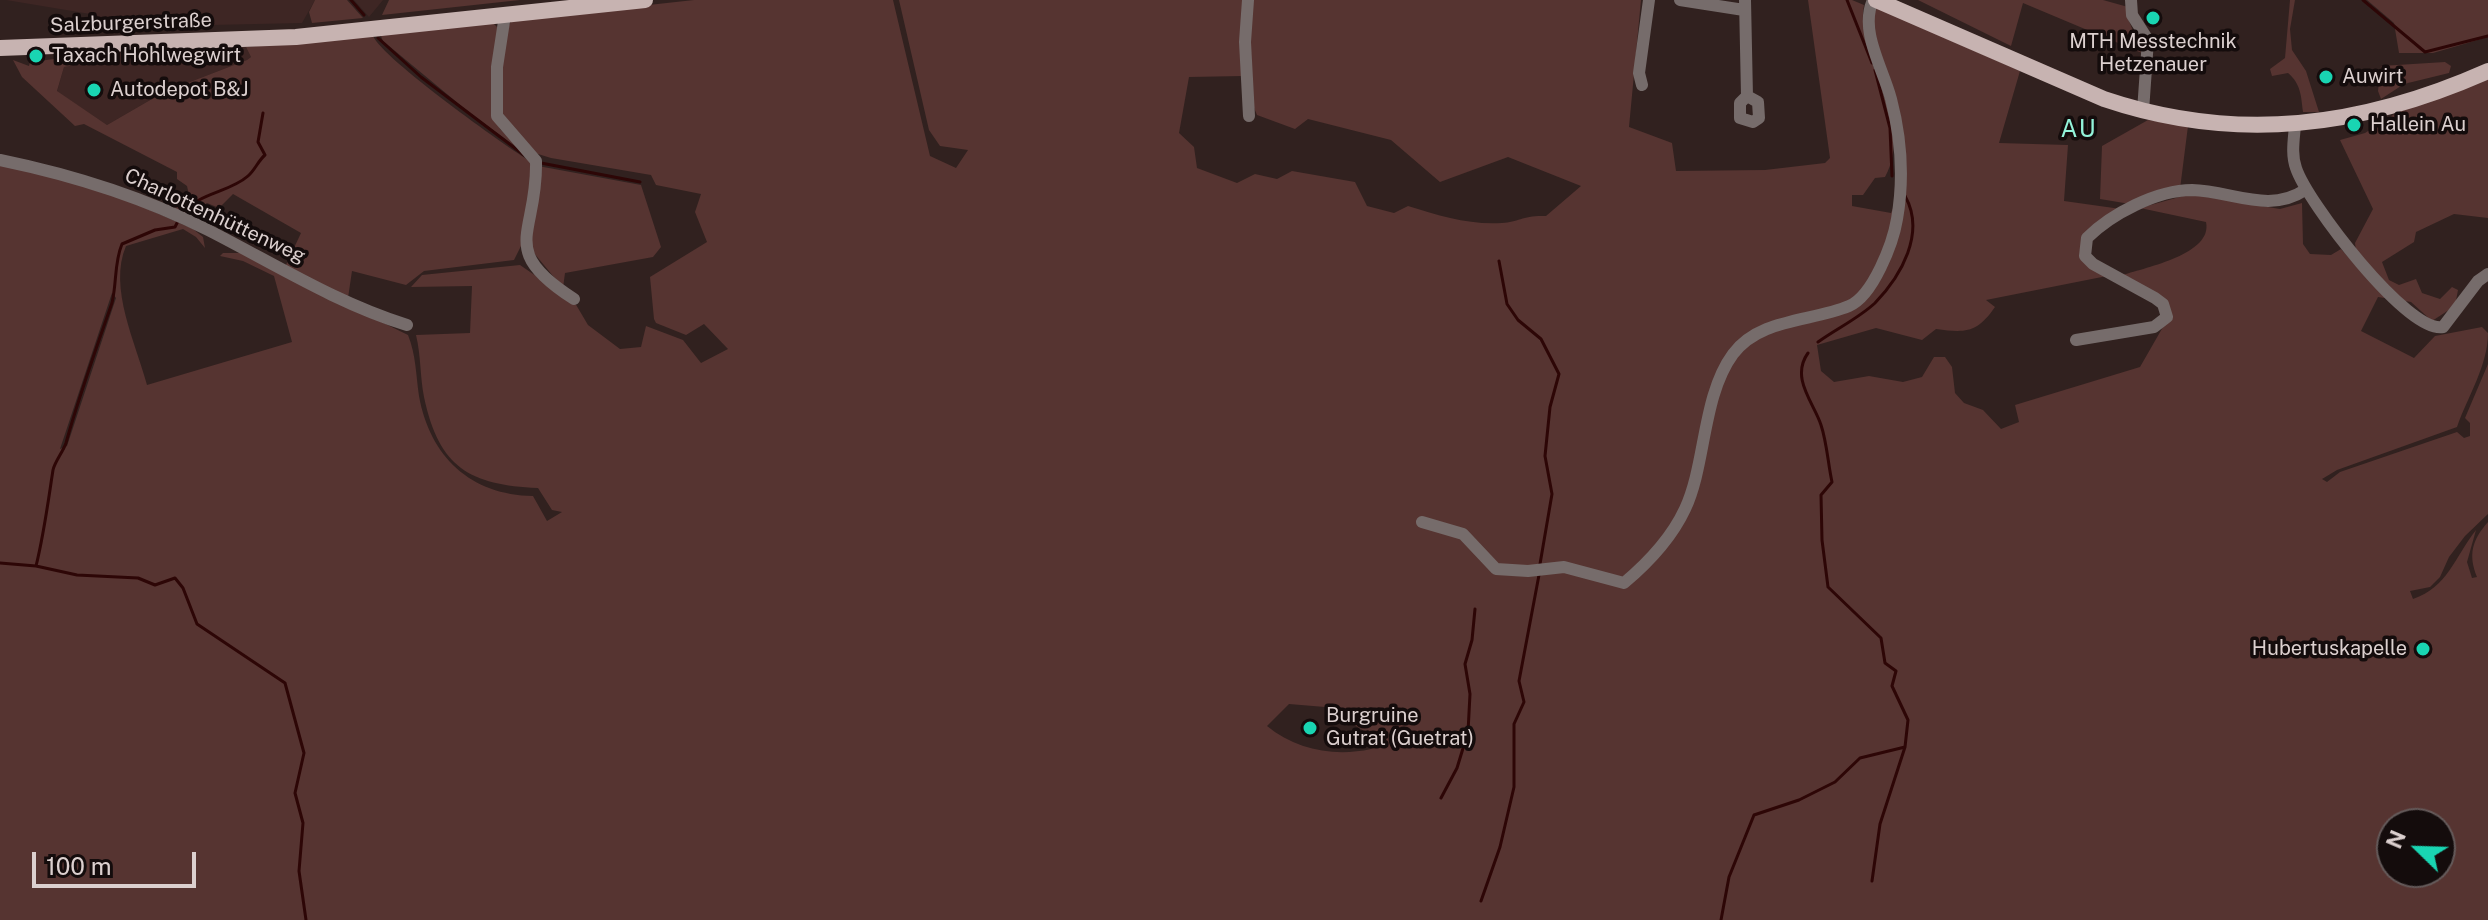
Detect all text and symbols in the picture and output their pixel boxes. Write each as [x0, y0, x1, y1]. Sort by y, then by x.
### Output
street label: Salzburgerstraße [50, 8, 212, 38]
marker: MTH Messtechnik Hetzenauer [2144, 9, 2162, 27]
place label: MTH Messtechnik Hetzenauer [2069, 30, 2237, 77]
place label: Taxach Hohlwegwirt [52, 44, 241, 68]
marker: Taxach Hohlwegwirt [27, 47, 45, 65]
place label: Auwirt [2342, 65, 2404, 89]
marker: Auwirt [2317, 68, 2335, 86]
place label: Autodepot B&J [110, 78, 248, 102]
marker: Autodepot B&J [85, 81, 103, 99]
place label: Hallein Au [2370, 113, 2466, 137]
district label: AU [2060, 116, 2098, 144]
marker: Hallein Au [2345, 116, 2363, 134]
street label: Charlottenhüttenweg [121, 164, 309, 268]
place label: Hubertuskapelle [2252, 637, 2407, 661]
marker: Hubertuskapelle [2414, 640, 2432, 658]
place label: Burgruine Gutrat (Guetrat) [1326, 704, 1474, 751]
marker: Burgruine Gutrat (Guetrat) [1301, 719, 1319, 737]
north arrow [2376, 808, 2456, 888]
text: N [2380, 826, 2411, 852]
scale bar [36, 836, 200, 886]
text: 100 m [46, 852, 112, 880]

